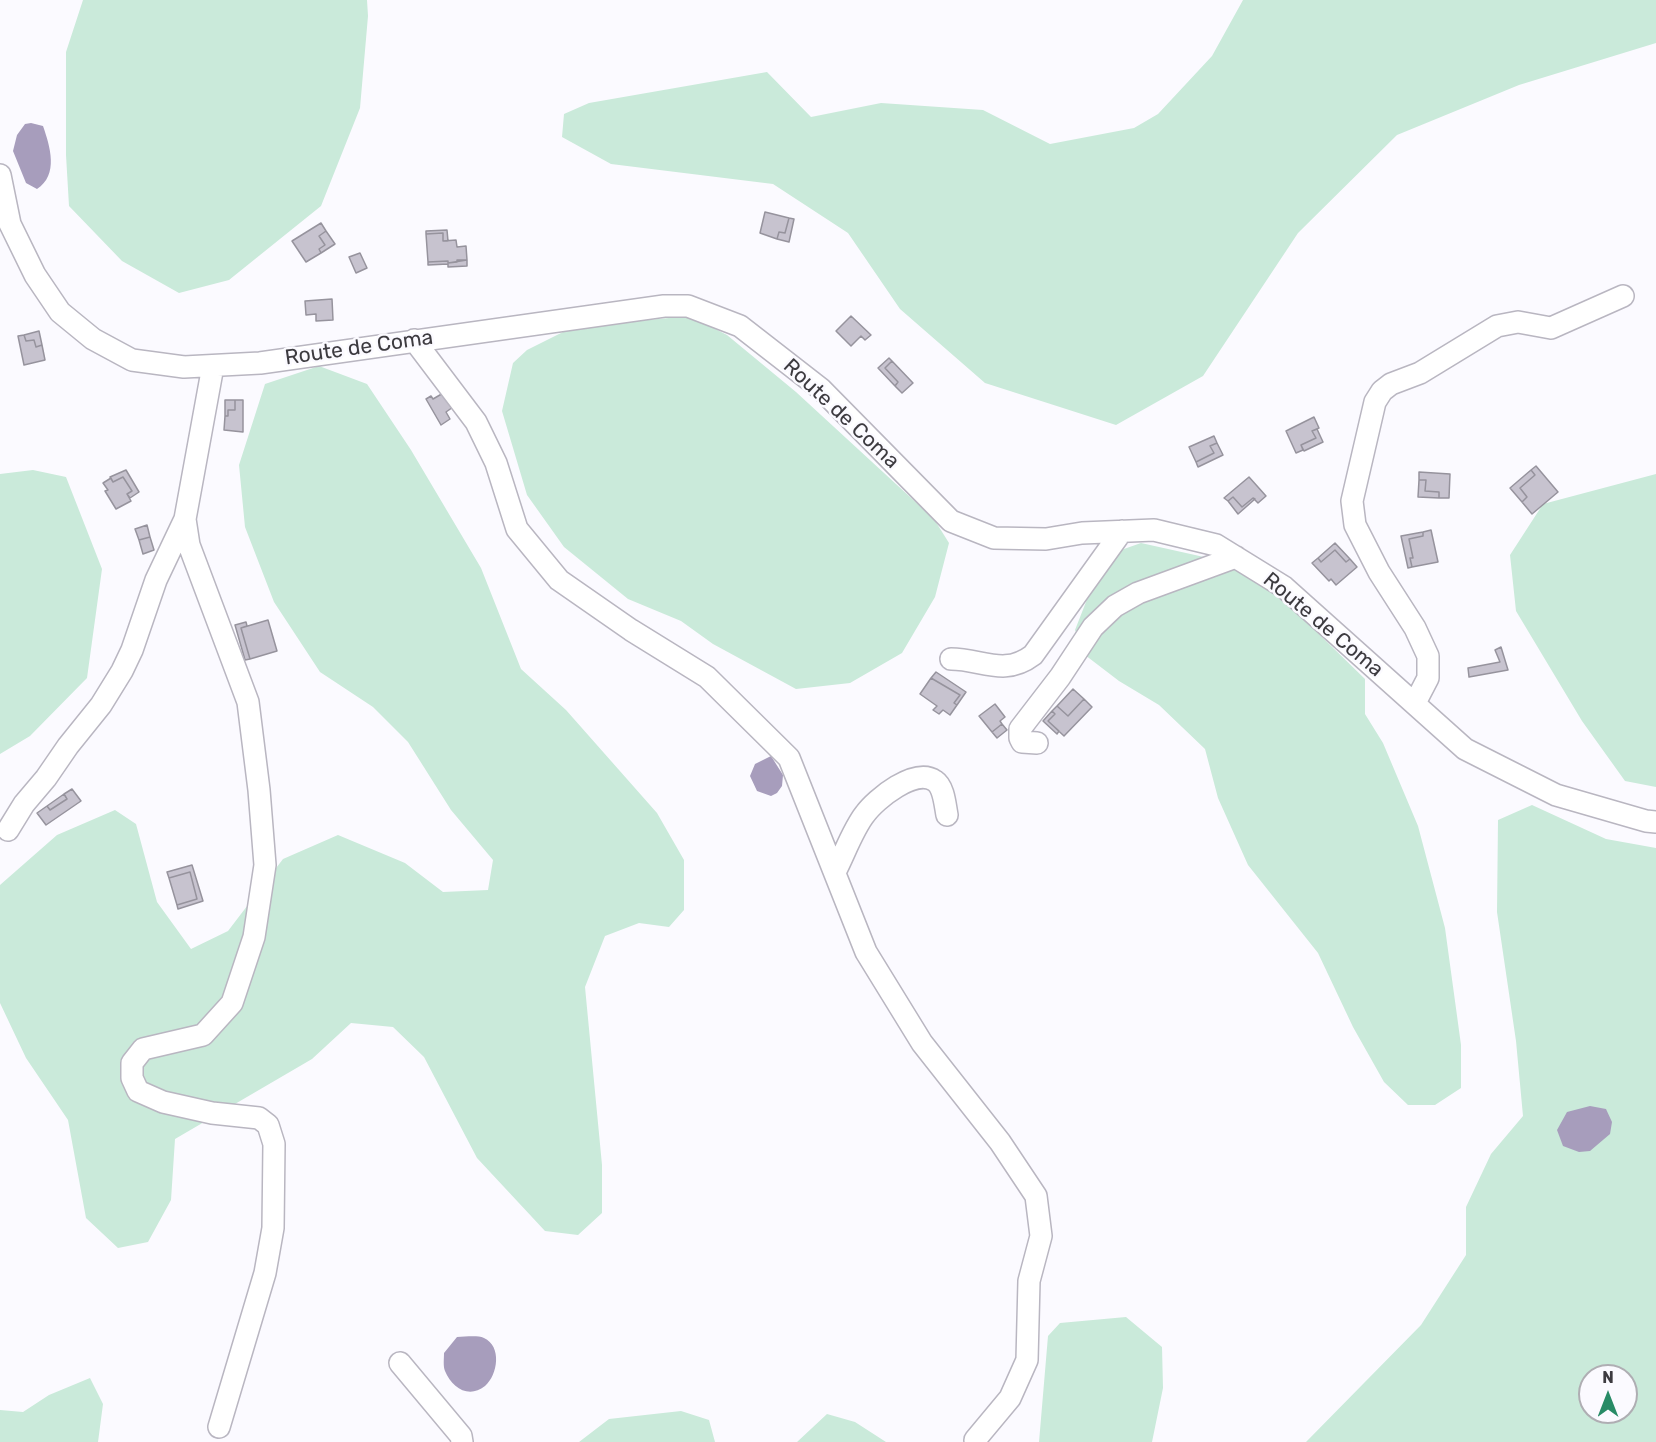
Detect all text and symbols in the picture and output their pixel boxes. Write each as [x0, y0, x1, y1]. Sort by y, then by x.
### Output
street label: Route de Coma [283, 325, 435, 371]
street label: Route de Coma [778, 354, 904, 474]
street label: Route de Coma [1258, 567, 1388, 683]
north arrow [1578, 1364, 1638, 1424]
text: N [1602, 1368, 1614, 1387]

